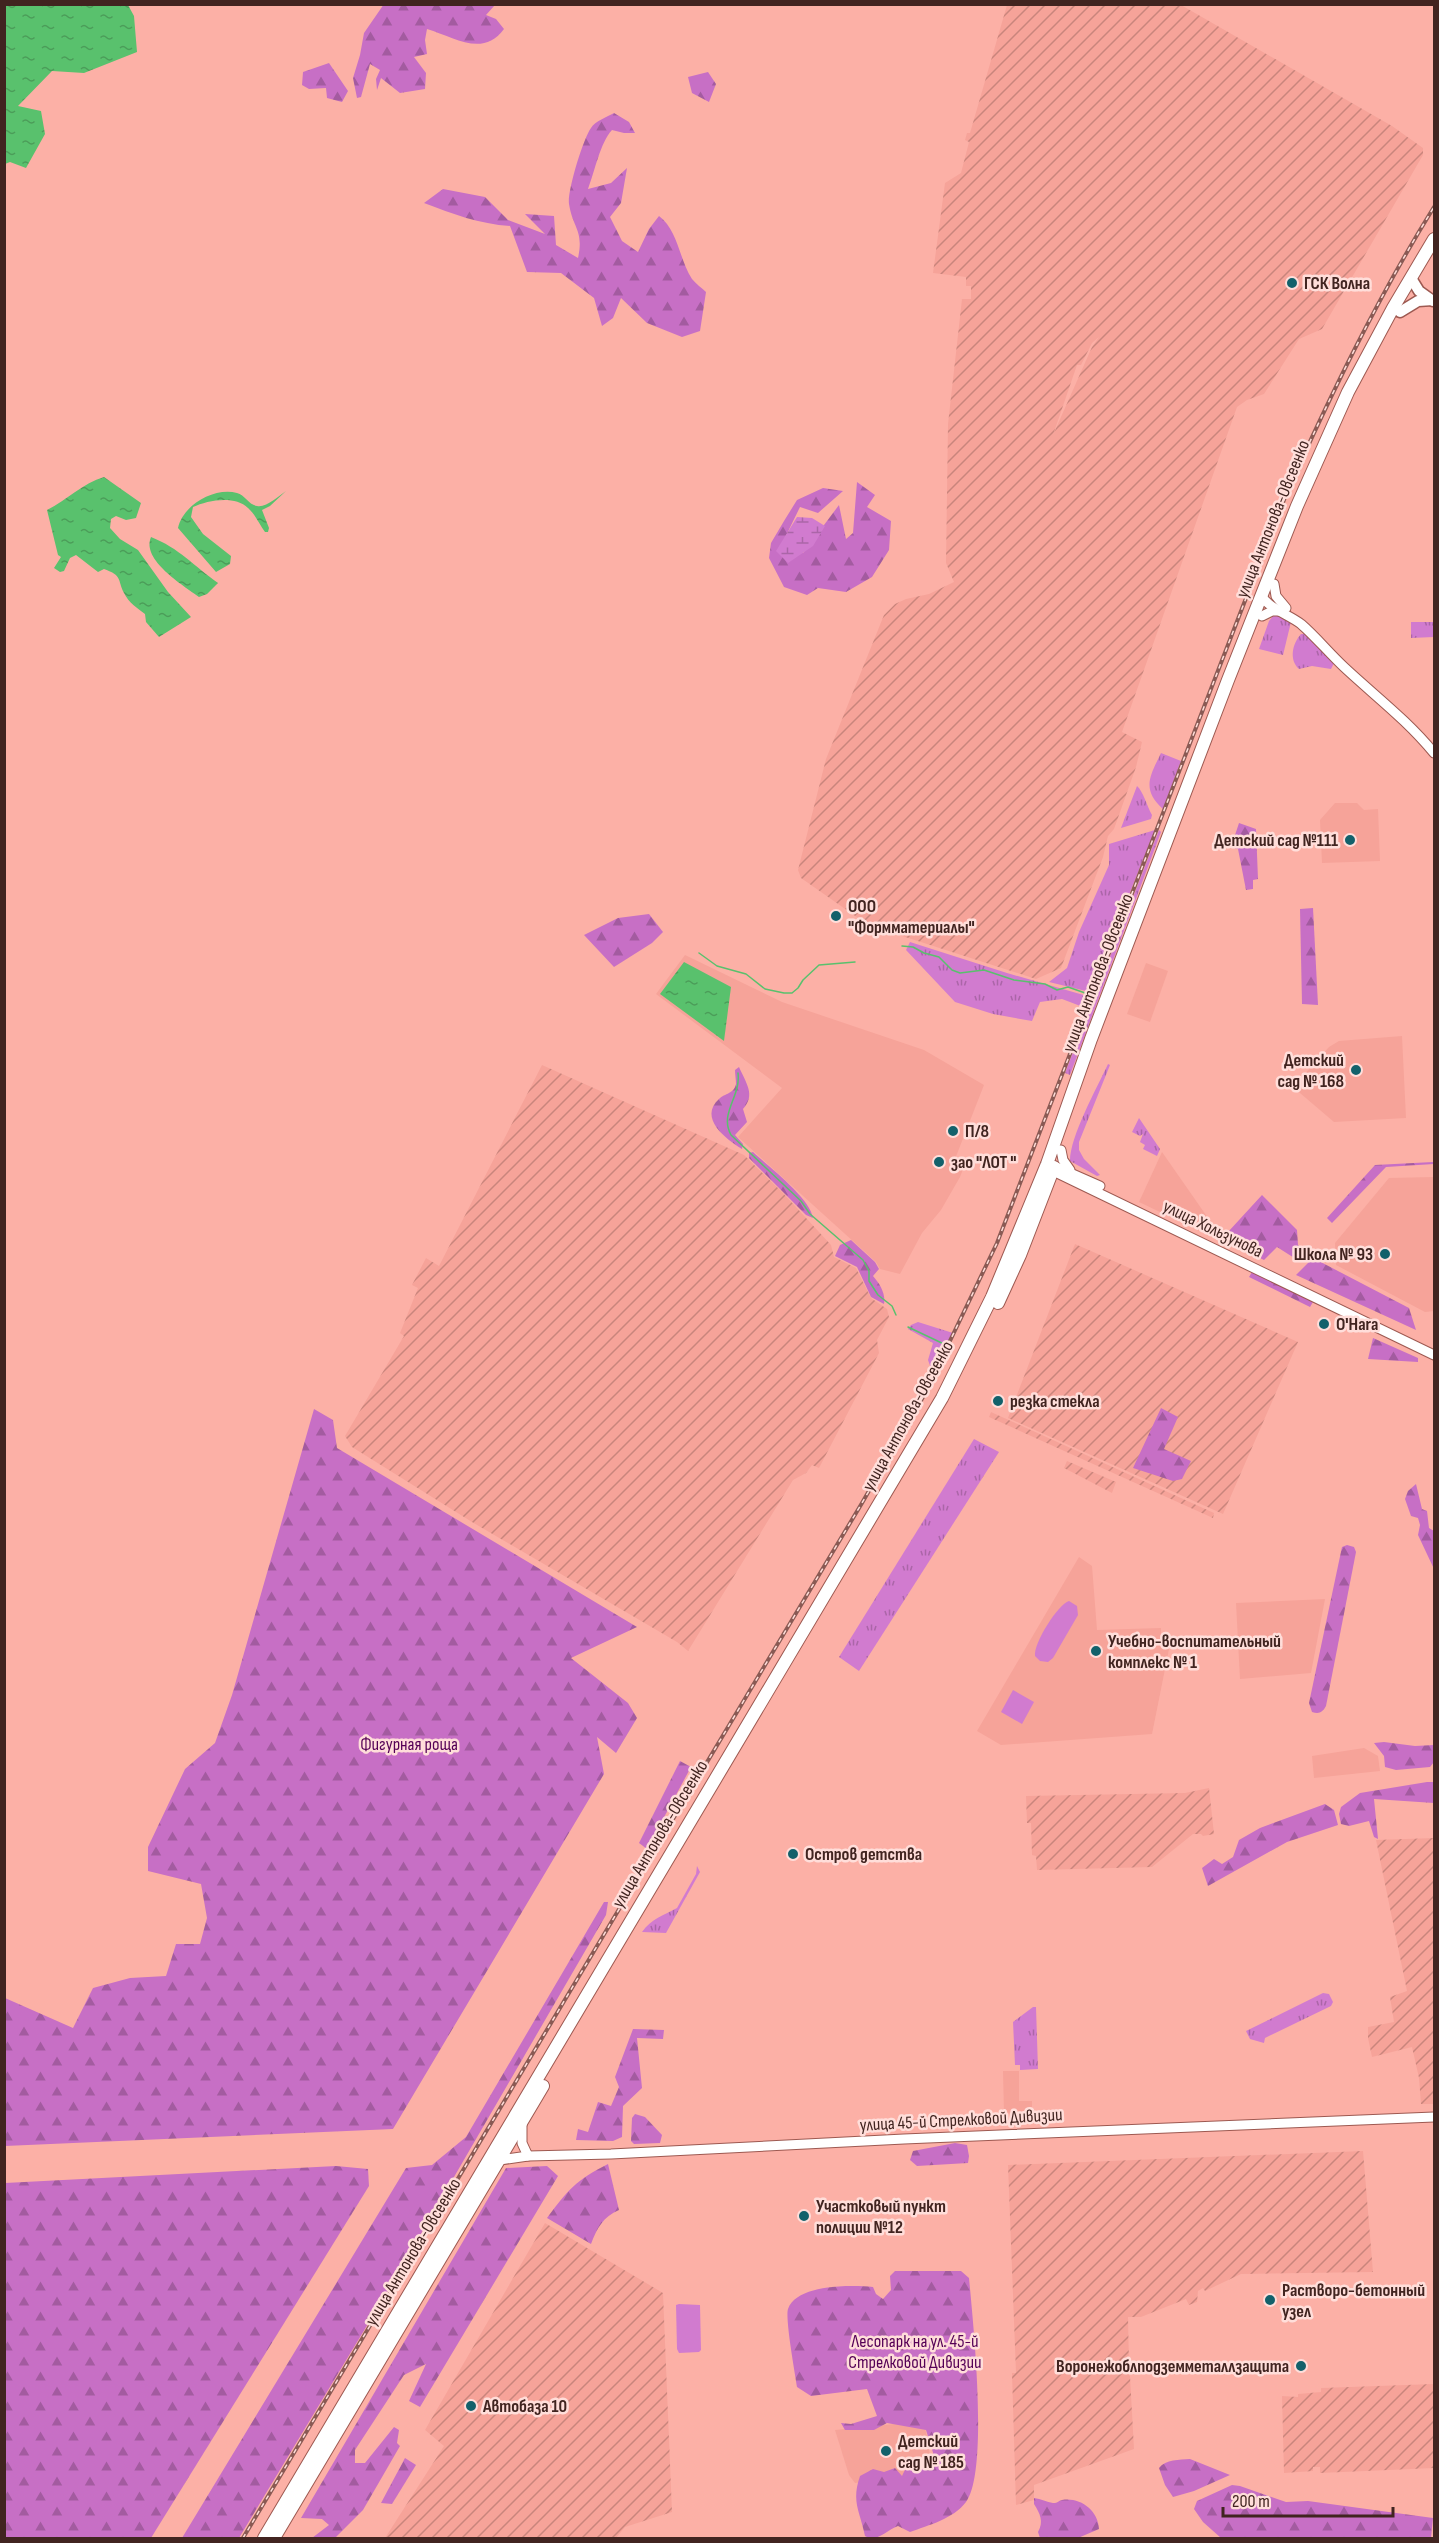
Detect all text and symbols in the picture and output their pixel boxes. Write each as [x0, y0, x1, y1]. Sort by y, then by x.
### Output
place label: ГСК Волна [1304, 273, 1370, 294]
marker: ГСК Волна [1285, 276, 1299, 290]
street label: улица Антонова-Овсеенко [1232, 437, 1314, 601]
place label: Детский сад №111 [1214, 830, 1338, 851]
marker: Детский сад №111 [1343, 833, 1357, 847]
street label: улица Антонова-Овсеенко [1058, 891, 1138, 1055]
place label: ООО "Формматериалы" [848, 896, 975, 938]
marker: ООО "Формматериалы" [829, 909, 843, 923]
place label: Детский сад № 168 [1278, 1050, 1344, 1092]
marker: Детский сад № 168 [1349, 1063, 1363, 1077]
place label: П/8 [965, 1121, 989, 1142]
marker: П/8 [946, 1124, 960, 1138]
place label: зао "ЛОТ " [951, 1152, 1016, 1173]
marker: зао "ЛОТ " [932, 1155, 946, 1169]
street label: улица Хользунова [1160, 1196, 1266, 1262]
place label: Школа № 93 [1294, 1244, 1373, 1265]
marker: Школа № 93 [1378, 1247, 1392, 1261]
place label: O'Hara [1336, 1314, 1378, 1335]
marker: O'Hara [1317, 1317, 1331, 1331]
street label: улица Антонова-Овсеенко [858, 1337, 958, 1495]
place label: резка стекла [1010, 1391, 1100, 1412]
marker: резка стекла [991, 1394, 1005, 1408]
place label: Учебно-воспитательный комплекс № 1 [1108, 1631, 1281, 1673]
marker: Учебно-воспитательный комплекс № 1 [1089, 1644, 1103, 1658]
park label: Фигурная роща [360, 1734, 458, 1755]
street label: улица Антонова-Овсеенко [608, 1757, 712, 1911]
place label: Остров детства [805, 1844, 922, 1865]
marker: Остров детства [786, 1847, 800, 1861]
street label: улица 45-й Стрелковой Дивизии [859, 2104, 1063, 2136]
street label: улица Антонова-Овсеенко [361, 2175, 465, 2329]
place label: Участковый пункт полиции №12 [816, 2196, 946, 2238]
marker: Участковый пункт полиции №12 [797, 2209, 811, 2223]
place label: Растворо-бетонный узел [1282, 2280, 1425, 2322]
marker: Растворо-бетонный узел [1263, 2293, 1277, 2307]
park label: Лесопарк на ул. 45-й Стрелковой Дивизии [848, 2331, 982, 2373]
place label: Воронежоблподземметаллзащита [1056, 2356, 1289, 2377]
marker: Воронежоблподземметаллзащита [1294, 2359, 1308, 2373]
place label: Автобаза 10 [482, 2396, 567, 2417]
marker: Автобаза 10 [464, 2399, 478, 2413]
place label: Детский сад № 185 [898, 2431, 964, 2473]
marker: Детский сад № 185 [879, 2444, 893, 2458]
scale bar [1223, 2480, 1392, 2518]
text: 200 m [1232, 2491, 1270, 2512]

